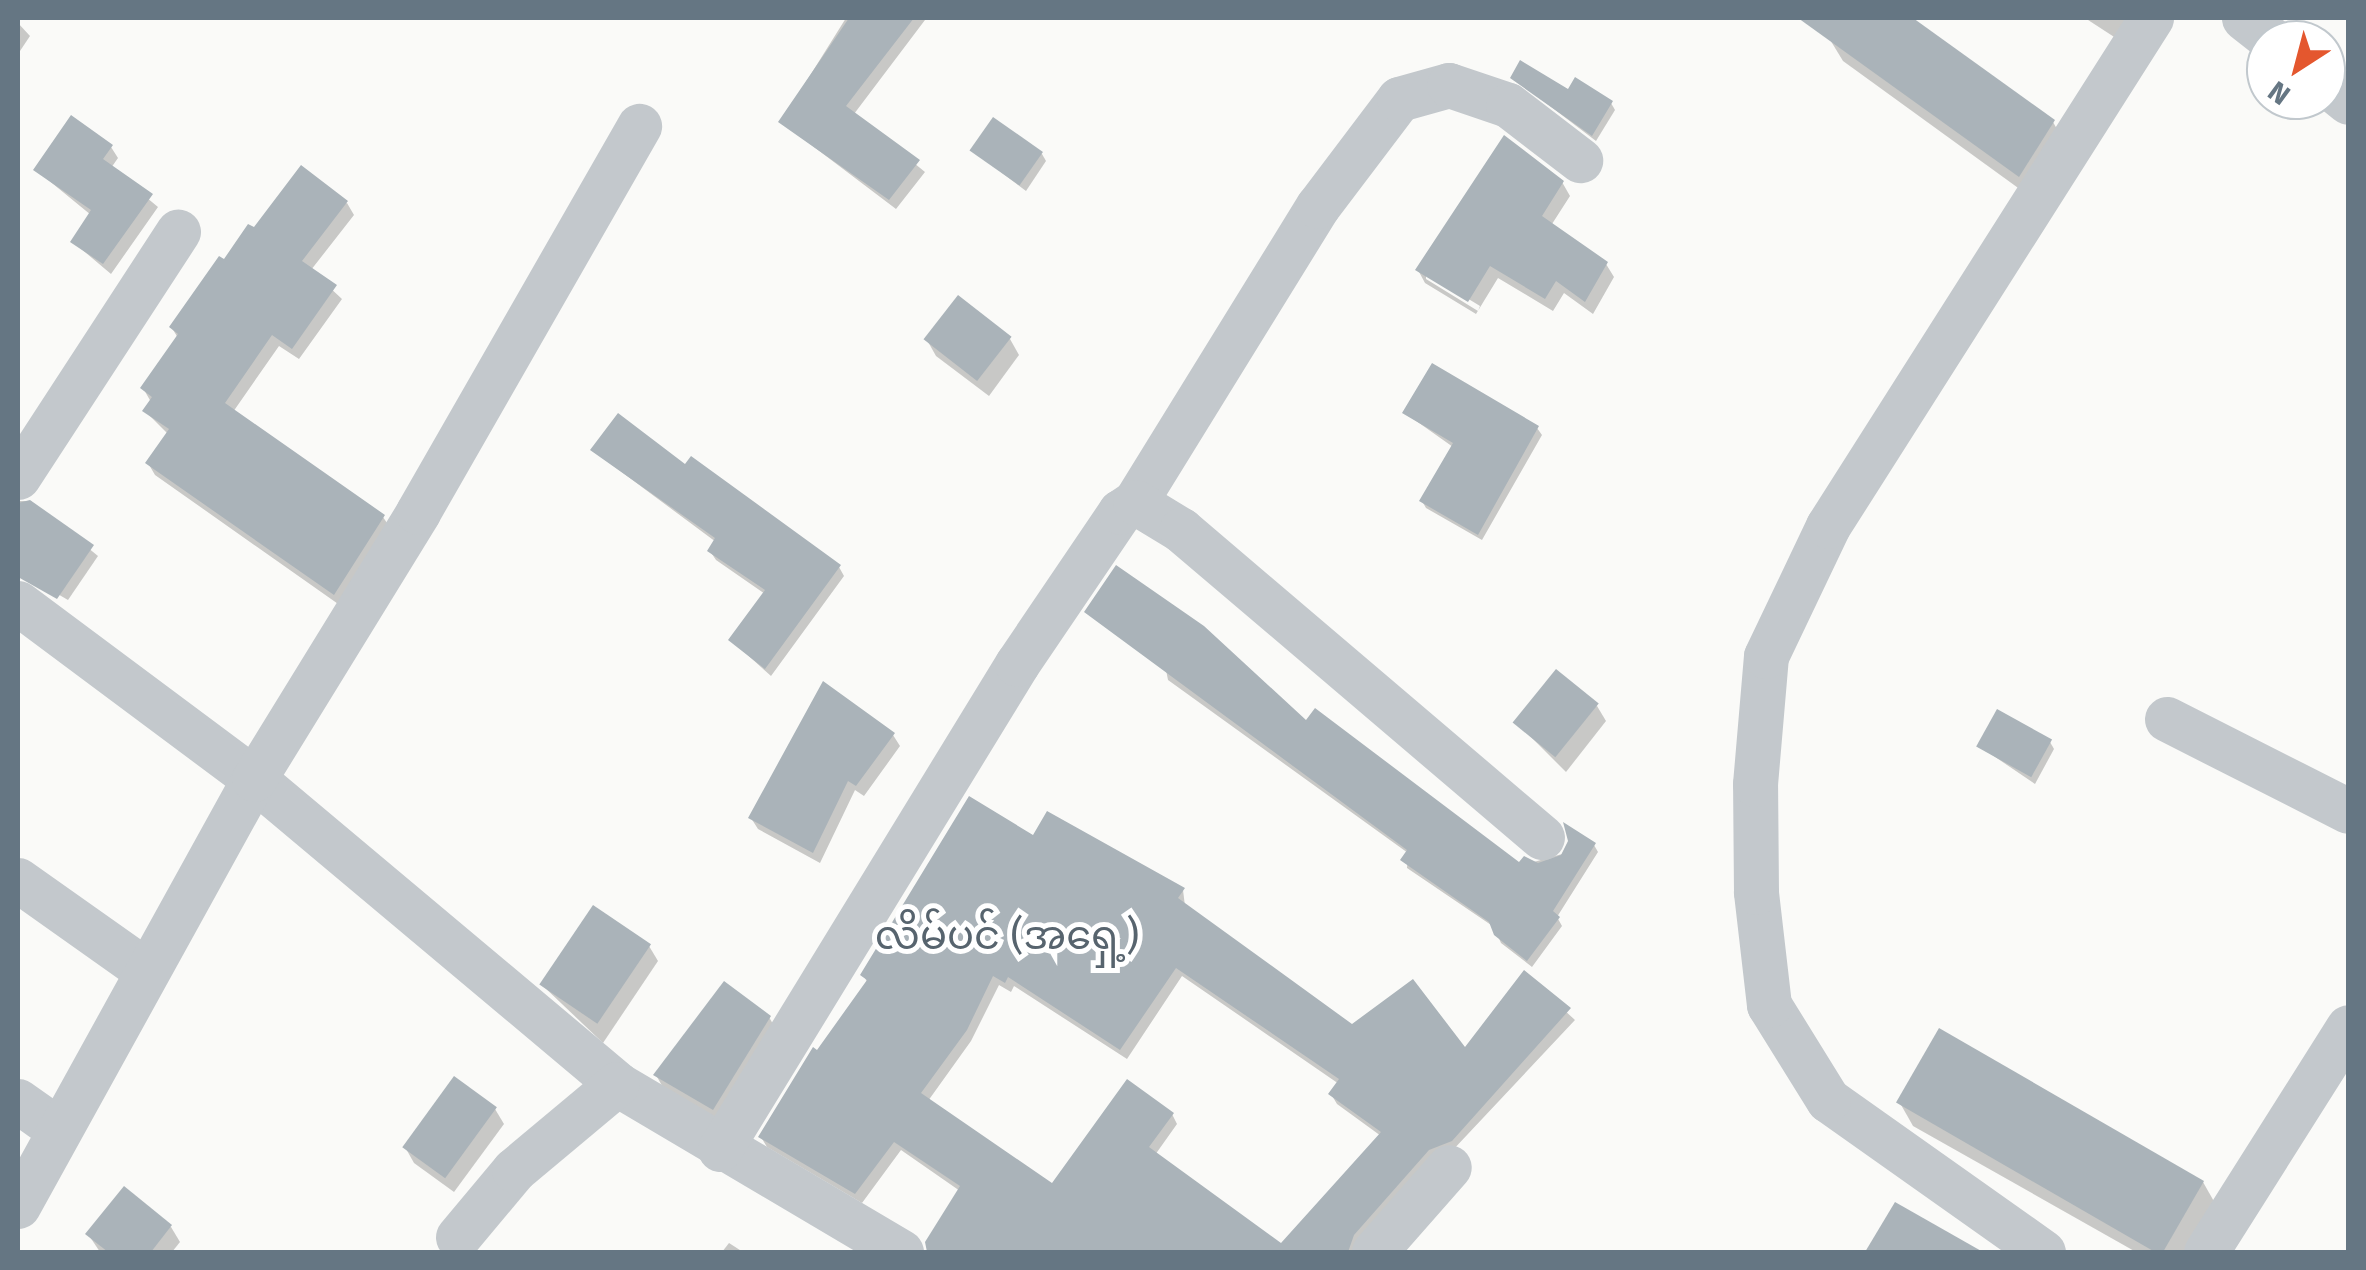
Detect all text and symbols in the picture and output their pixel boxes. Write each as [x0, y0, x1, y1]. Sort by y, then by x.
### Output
north arrow [2246, 20, 2346, 120]
text: N [2262, 74, 2296, 112]
district label: လိမ်ပင် (အရှေ့) [875, 912, 1139, 960]

